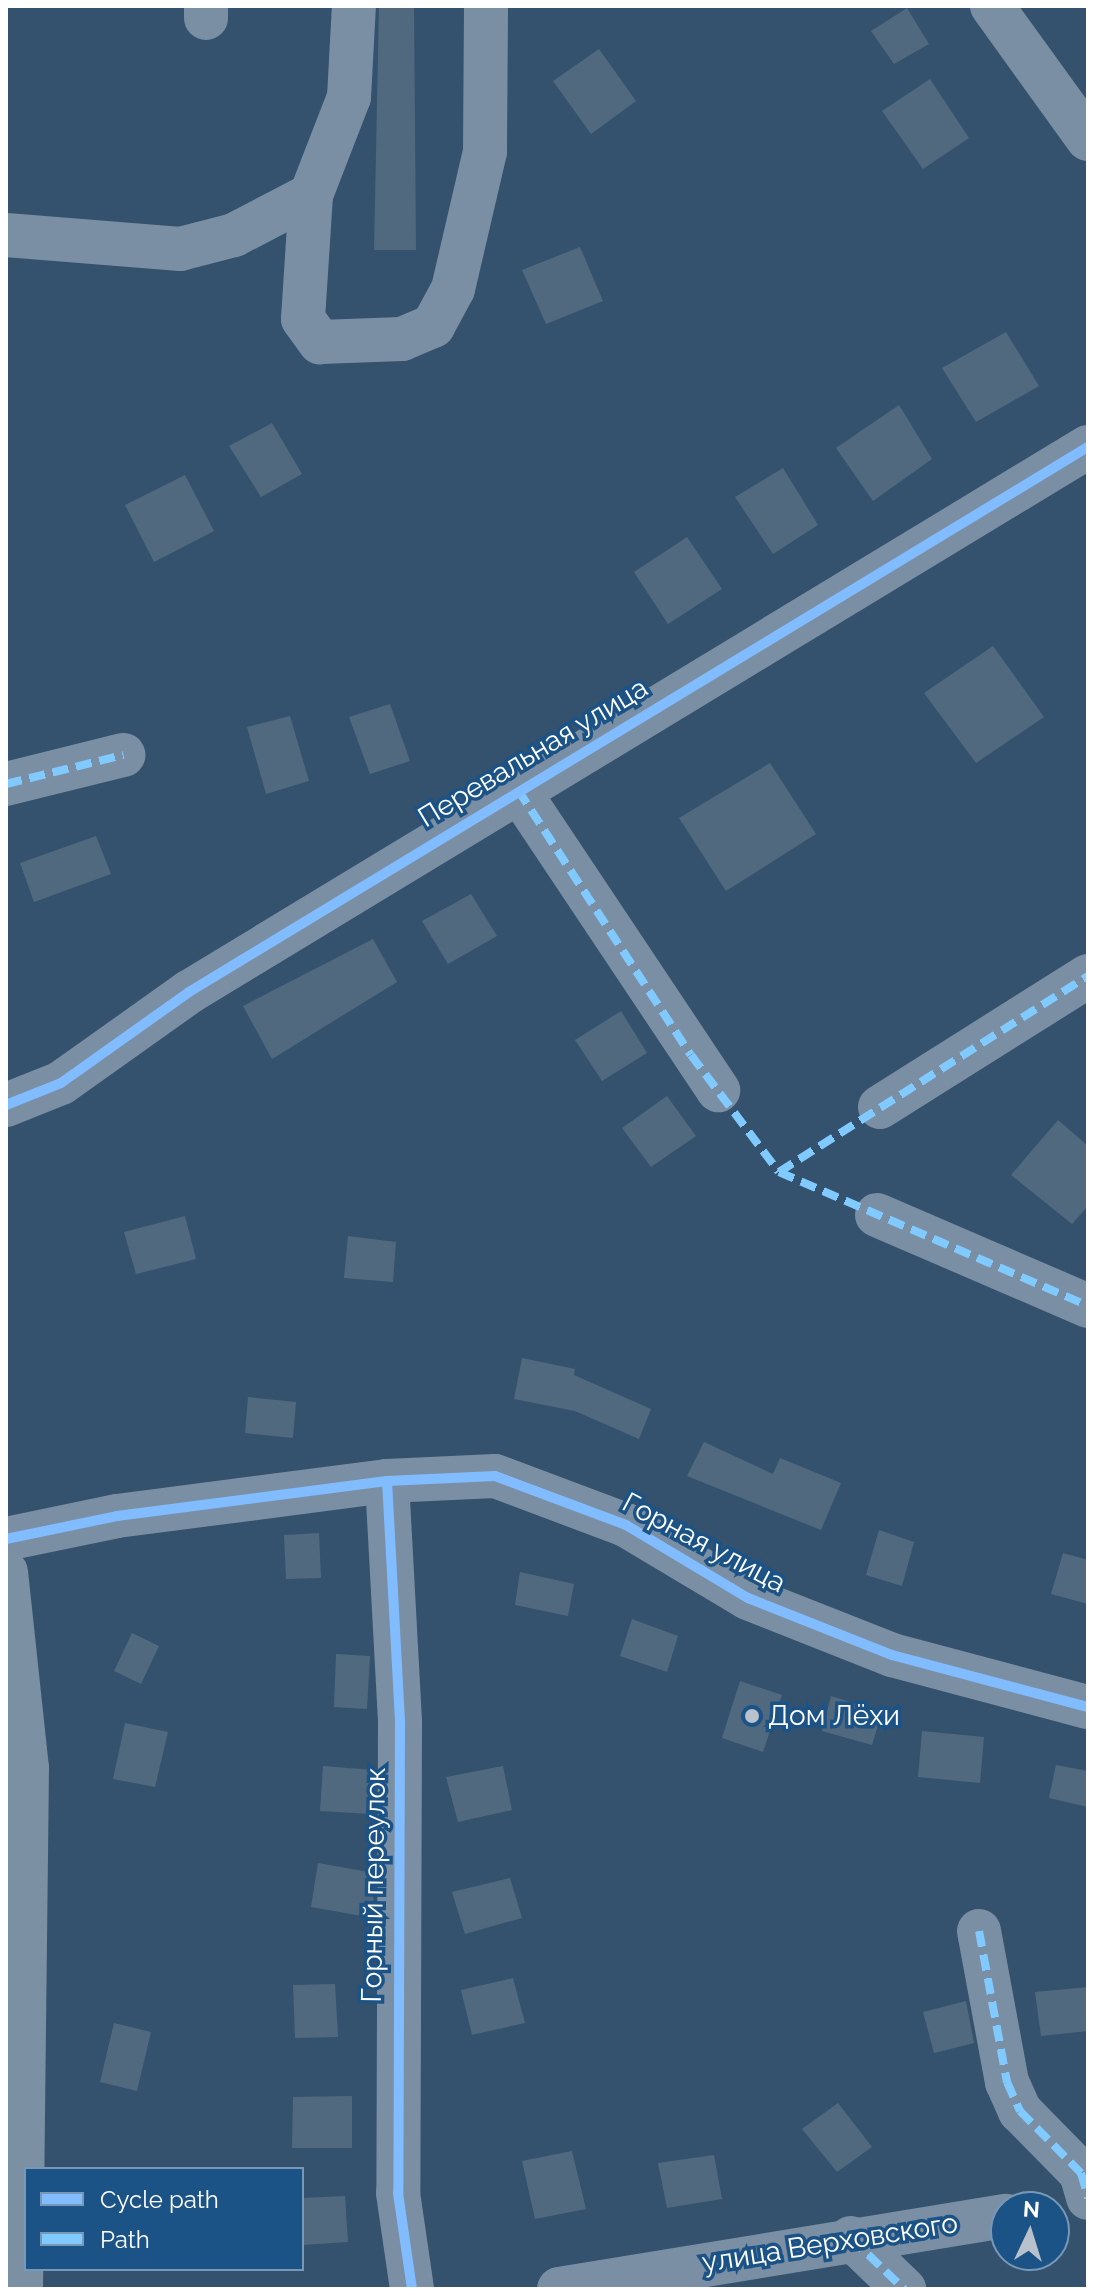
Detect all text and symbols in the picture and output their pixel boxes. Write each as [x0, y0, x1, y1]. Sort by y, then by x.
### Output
street label: Перевальная улица [412, 671, 654, 835]
street label: Горная улица [616, 1486, 792, 1600]
place label: Дом Лёхи [768, 1699, 900, 1733]
marker: Дом Лёхи [743, 1707, 761, 1725]
street label: Горный переулок [355, 1767, 393, 2003]
legend [24, 2167, 304, 2271]
text: Cycle path [100, 2185, 219, 2214]
north arrow [990, 2191, 1070, 2271]
text: N [1022, 2195, 1041, 2223]
street label: улица Верховского [700, 2206, 960, 2280]
text: Path [100, 2225, 150, 2254]

